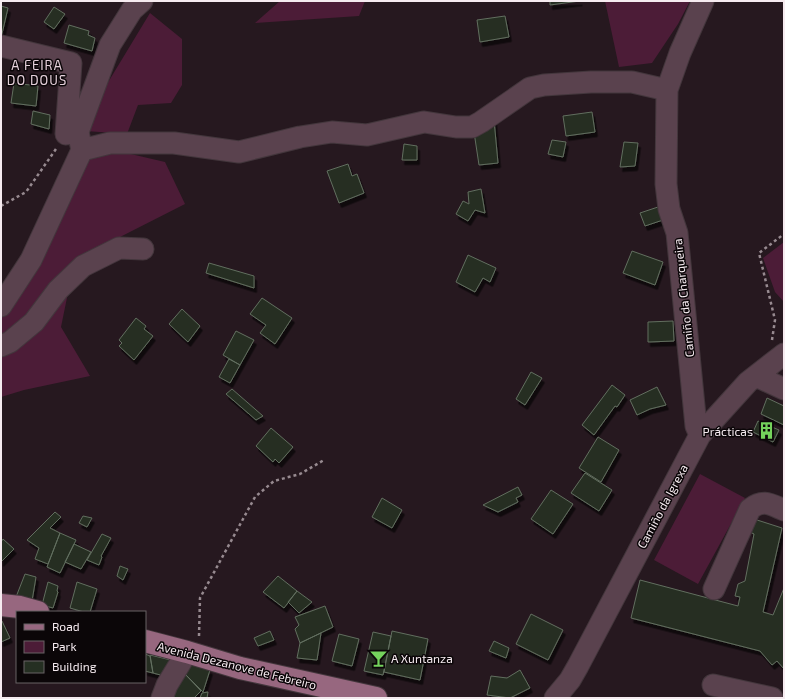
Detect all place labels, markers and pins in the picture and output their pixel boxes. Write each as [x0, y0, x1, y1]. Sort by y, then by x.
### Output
building icon: Prácticas [756, 421, 776, 441]
place label: Prácticas [703, 424, 753, 438]
bar icon: A Xuntanza [368, 648, 388, 668]
place label: A Xuntanza [391, 651, 453, 665]

